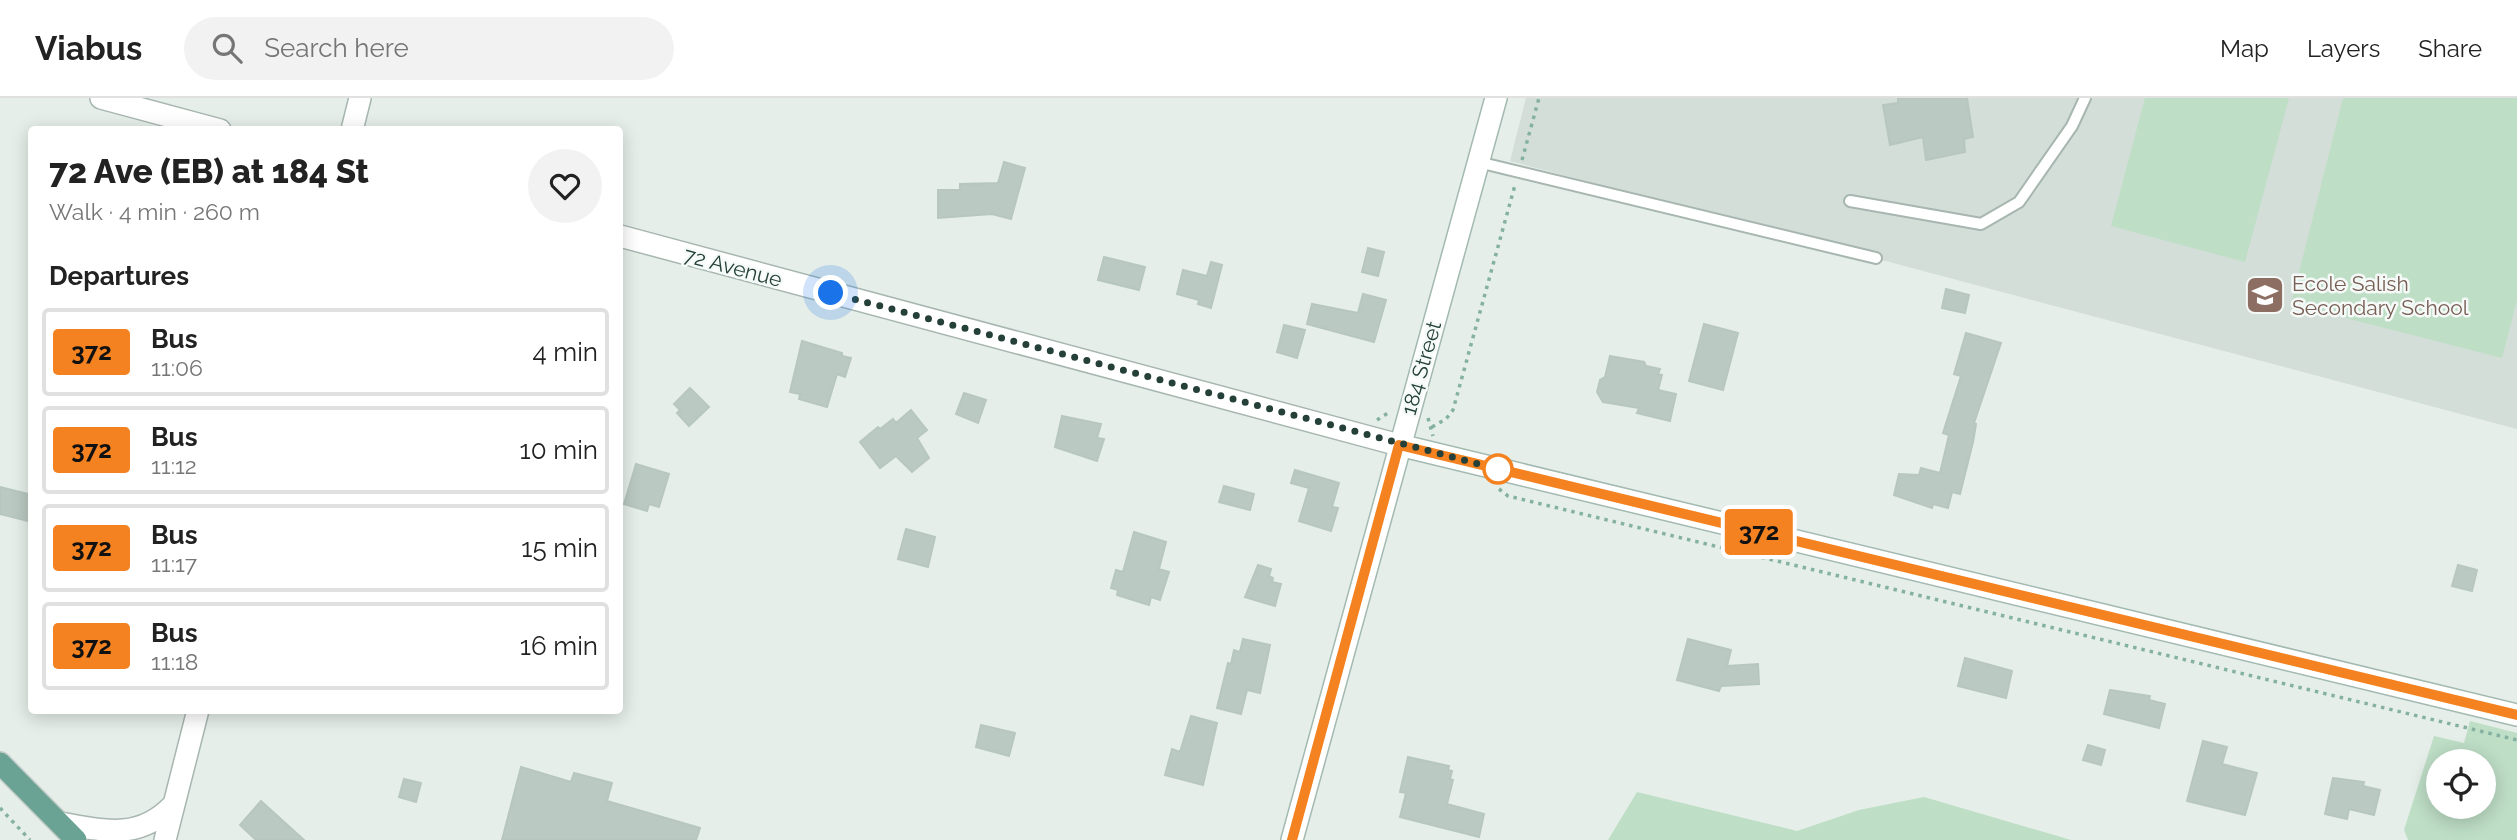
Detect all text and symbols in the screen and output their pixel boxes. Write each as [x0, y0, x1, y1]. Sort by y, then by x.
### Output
search box [184, 17, 674, 80]
text: Viabus [35, 29, 142, 68]
icon: search [208, 29, 246, 67]
text: Search here [264, 33, 409, 63]
text: Map [2220, 34, 2269, 63]
text: Layers [2307, 34, 2380, 63]
text: Share [2418, 34, 2482, 63]
button: heart [528, 149, 602, 223]
text: 72 Ave (EB) at 184 St [49, 152, 369, 191]
text: Walk · 4 min · 260 m [49, 198, 260, 225]
street label: 72 Avenue [681, 242, 785, 292]
text: Departures [49, 261, 189, 291]
place label: Ecole Salish Secondary School [2292, 271, 2469, 320]
school or university icon: Ecole Salish Secondary School [2244, 274, 2286, 316]
your location [813, 275, 848, 310]
street label: 184 Street [1396, 318, 1446, 418]
text: Bus [151, 324, 198, 354]
text: 372 [71, 337, 112, 366]
text: 4 min [532, 337, 598, 367]
text: 11:06 [151, 354, 203, 381]
text: Bus [151, 422, 198, 452]
text: 372 [71, 435, 112, 464]
text: 10 min [520, 435, 598, 465]
text: 11:12 [151, 452, 197, 479]
unlabelled marker [1483, 454, 1513, 484]
line badge: 372 [1719, 509, 1799, 555]
text: 372 [1739, 517, 1779, 546]
text: Bus [151, 520, 198, 550]
text: 372 [71, 533, 112, 562]
text: 15 min [521, 533, 598, 563]
text: 11:17 [151, 550, 197, 577]
text: Bus [151, 618, 198, 648]
text: 372 [71, 631, 112, 660]
text: 16 min [520, 631, 598, 661]
text: 11:18 [151, 648, 199, 675]
map controls [2426, 749, 2496, 819]
button: locate [2426, 749, 2496, 819]

